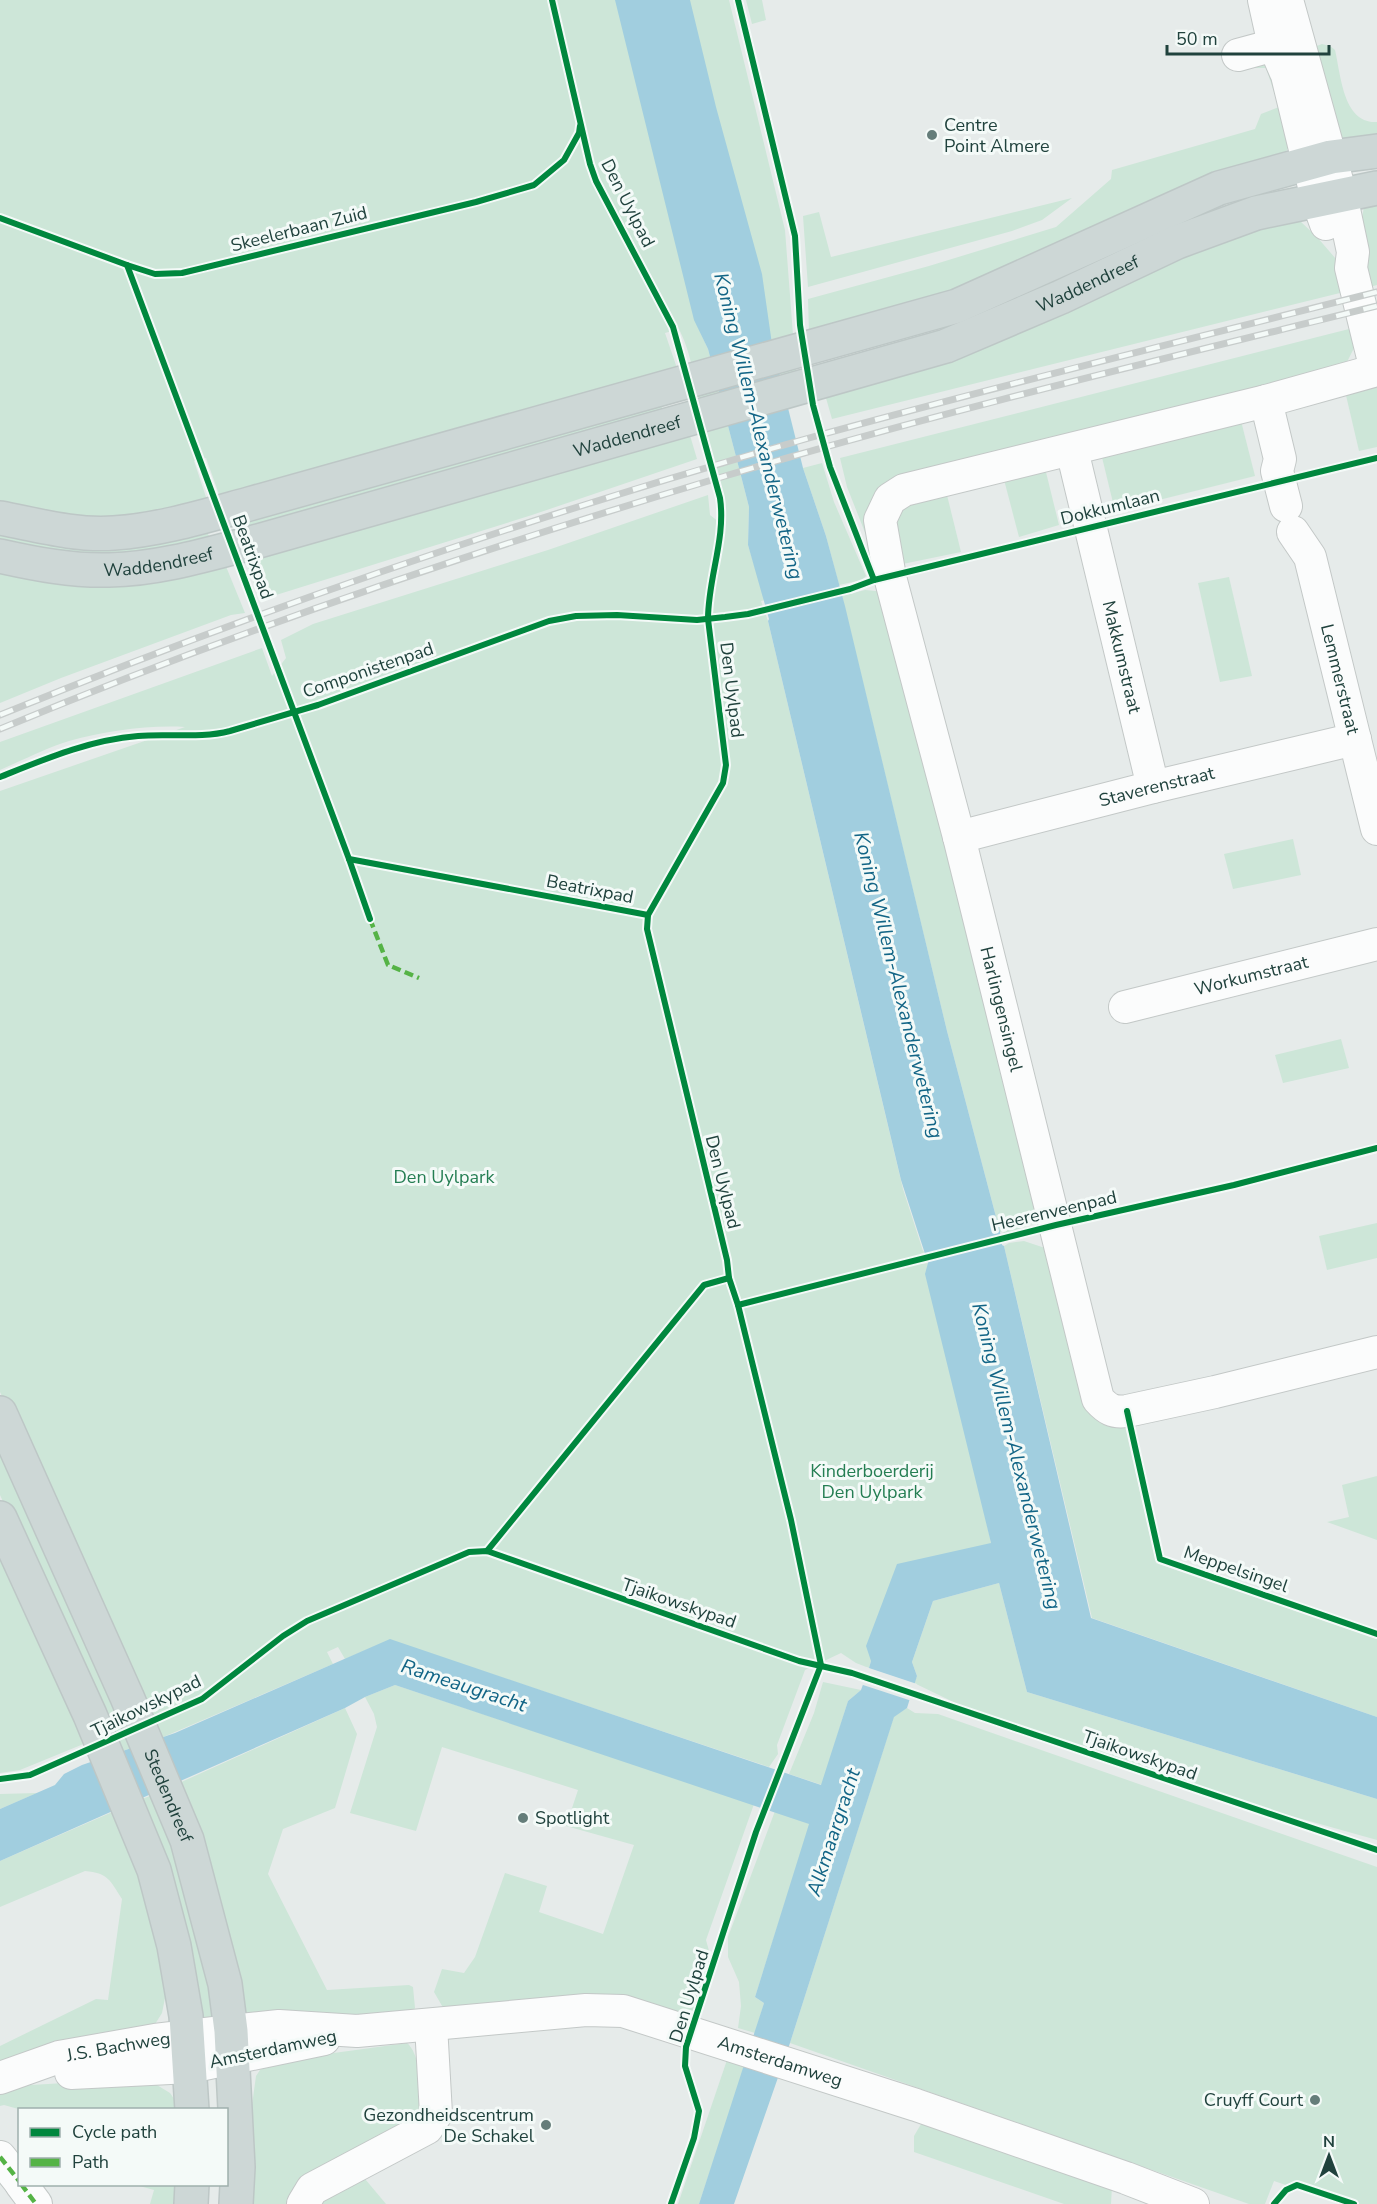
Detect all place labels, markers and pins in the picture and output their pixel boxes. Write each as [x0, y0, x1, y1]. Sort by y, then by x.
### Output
place label: Centre Point Almere [944, 113, 1050, 158]
marker: Centre Point Almere [925, 128, 939, 142]
place label: Spotlight [535, 1806, 610, 1830]
marker: Spotlight [516, 1811, 530, 1825]
place label: Cruyff Court [1204, 2088, 1304, 2112]
marker: Cruyff Court [1308, 2093, 1322, 2107]
place label: Gezondheidscentrum De Schakel [363, 2103, 535, 2148]
marker: Gezondheidscentrum De Schakel [539, 2118, 553, 2132]

